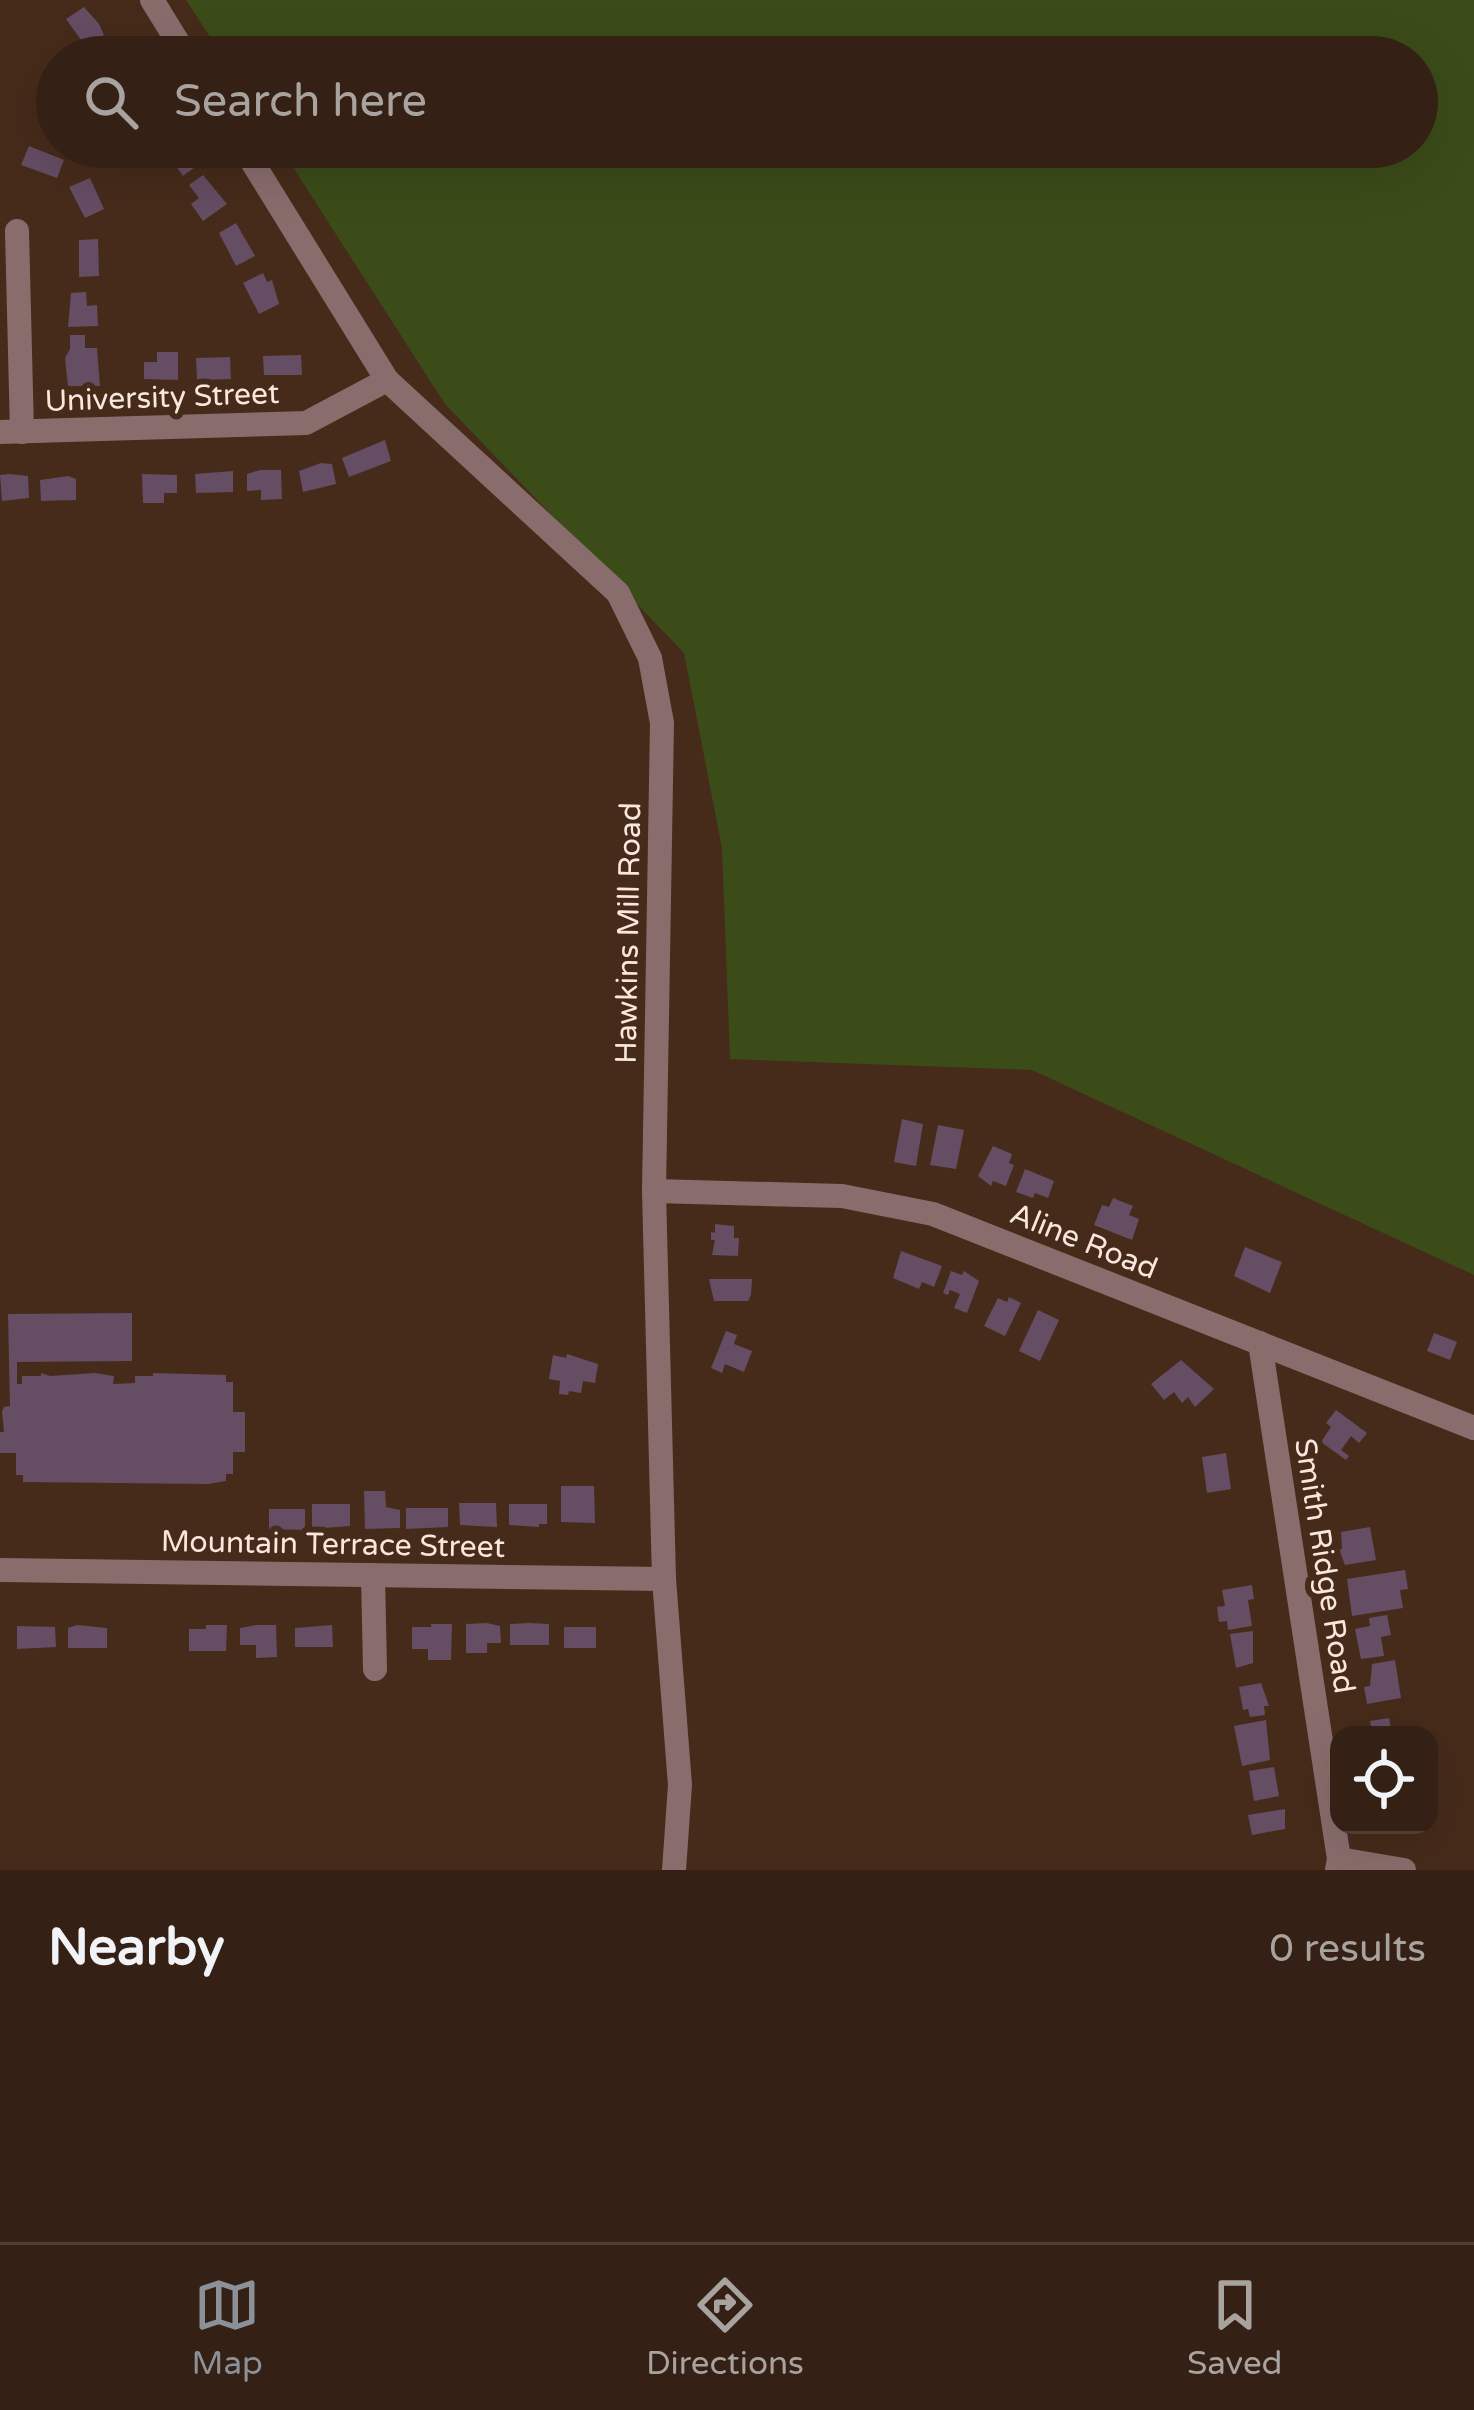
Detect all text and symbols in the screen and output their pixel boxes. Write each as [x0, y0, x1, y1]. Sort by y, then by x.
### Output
search box [36, 36, 1438, 168]
icon: search [78, 69, 144, 135]
text: Search here [174, 75, 427, 129]
street label: University Street [44, 375, 280, 420]
street label: Hawkins Mill Road [608, 802, 649, 1064]
street label: Aline Road [1005, 1195, 1163, 1288]
street label: Smith Ridge Road [1286, 1436, 1363, 1696]
street label: Mountain Terrace Street [160, 1523, 505, 1566]
map controls [1330, 1726, 1438, 1834]
button: locate [1330, 1726, 1438, 1834]
text: Nearby [48, 1917, 225, 1979]
text: 0 results [1269, 1925, 1426, 1972]
tab: Map [192, 2272, 263, 2383]
tab: Directions [646, 2272, 804, 2383]
tab: Saved [1187, 2272, 1282, 2383]

